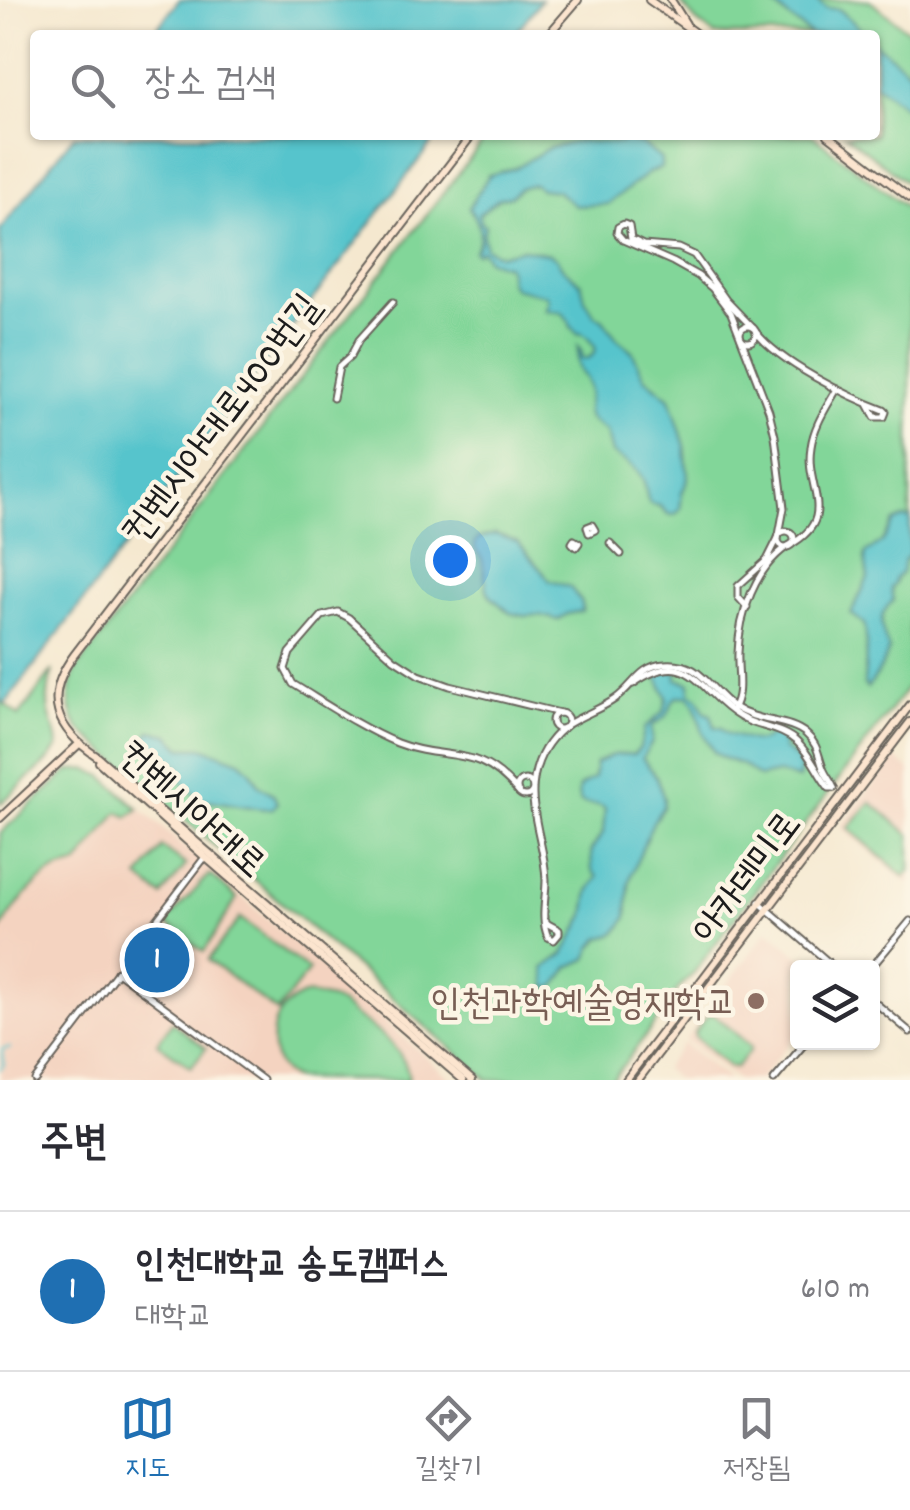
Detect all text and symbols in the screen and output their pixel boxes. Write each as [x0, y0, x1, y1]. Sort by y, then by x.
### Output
search box [30, 30, 880, 140]
icon: search [65, 58, 120, 113]
text: 장소 검색 [145, 58, 276, 113]
street label: 컨벤시아대로400번길 [112, 284, 337, 558]
your location [425, 535, 476, 586]
street label: 컨벤시아대로 [103, 730, 276, 894]
street label: 아카데미로 [681, 802, 817, 957]
pin: 1 [124, 922, 190, 998]
map controls [790, 960, 880, 1050]
button: layers [790, 960, 880, 1050]
place label: 인천과학예술영재학교 [430, 979, 736, 1034]
marker: 인천과학예술영재학교 [745, 990, 767, 1012]
text: 주변 [40, 1116, 108, 1176]
text: 인천대학교 송도캠퍼스 [135, 1240, 449, 1295]
text: 1 [69, 1268, 76, 1314]
text: 610 m [801, 1268, 870, 1314]
text: 대학교 [135, 1296, 212, 1342]
tab: 지도 [120, 1391, 175, 1491]
tab: 길찾기 [415, 1391, 483, 1491]
tab: 저장됨 [722, 1391, 790, 1491]

